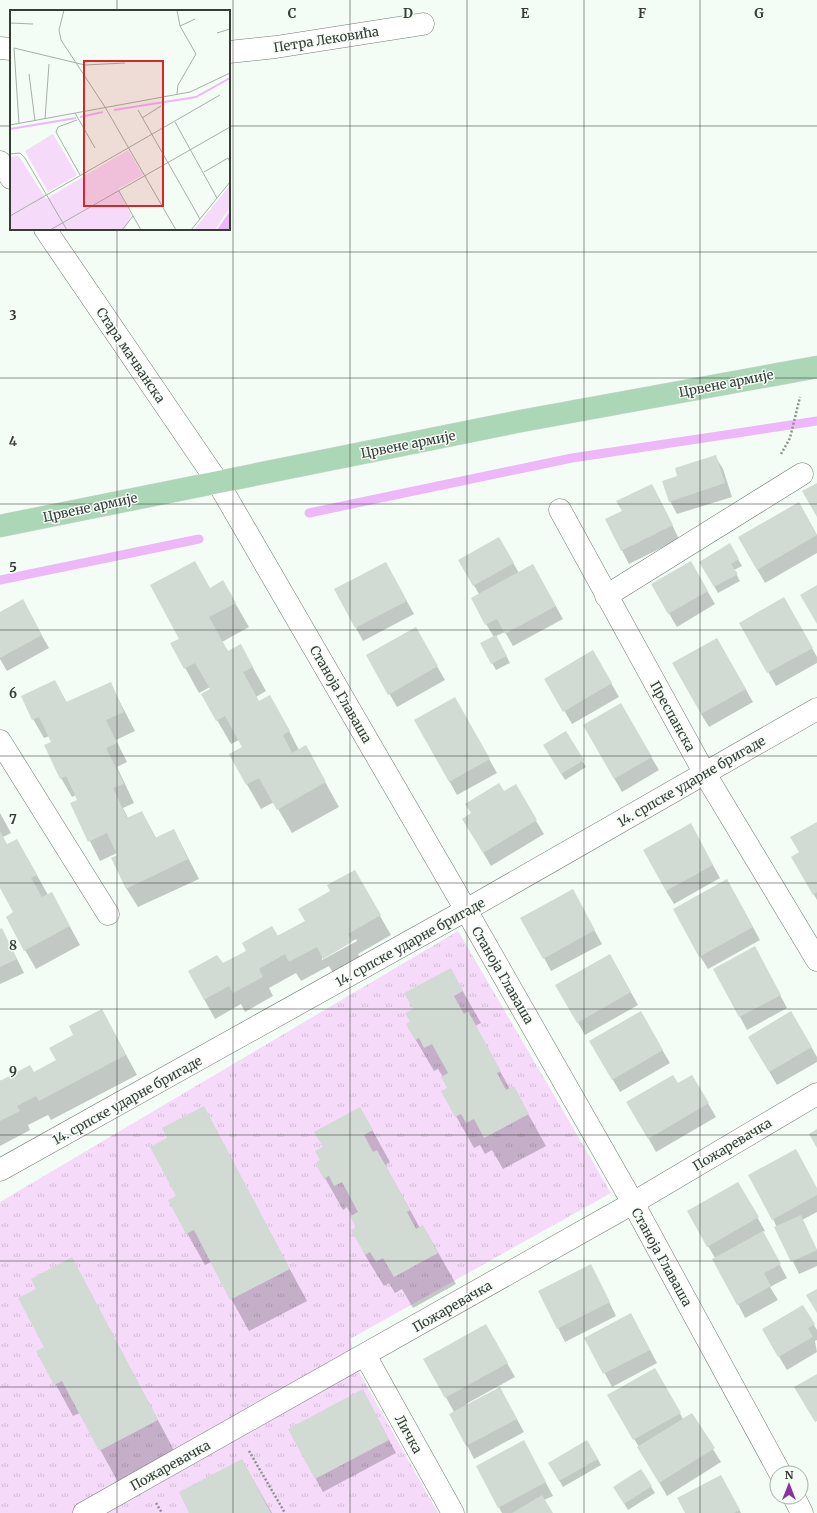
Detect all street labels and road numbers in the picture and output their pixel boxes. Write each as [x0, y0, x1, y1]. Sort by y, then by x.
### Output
street label: Петра Лековића [272, 23, 380, 56]
street label: Стара мачванска [92, 304, 169, 406]
street label: Црвене армије [677, 366, 775, 401]
street label: Црвене армије [359, 427, 457, 462]
street label: Црвене армије [41, 489, 139, 526]
street label: Станоја Главаша [306, 642, 375, 746]
street label: Преспанска [646, 678, 699, 754]
street label: 14. српске ударне бригаде [614, 732, 769, 831]
street label: 14. српске ударне бригаде [333, 894, 488, 991]
street label: Станоја Главаша [468, 923, 537, 1027]
street label: 14. српске ударне бригаде [50, 1052, 205, 1149]
street label: Пожаревачка [690, 1114, 775, 1175]
street label: Станоја Главаша [627, 1205, 696, 1309]
street label: Пожаревачка [409, 1277, 495, 1336]
street label: Личка [391, 1412, 426, 1457]
street label: Пожаревачка [127, 1436, 213, 1494]

